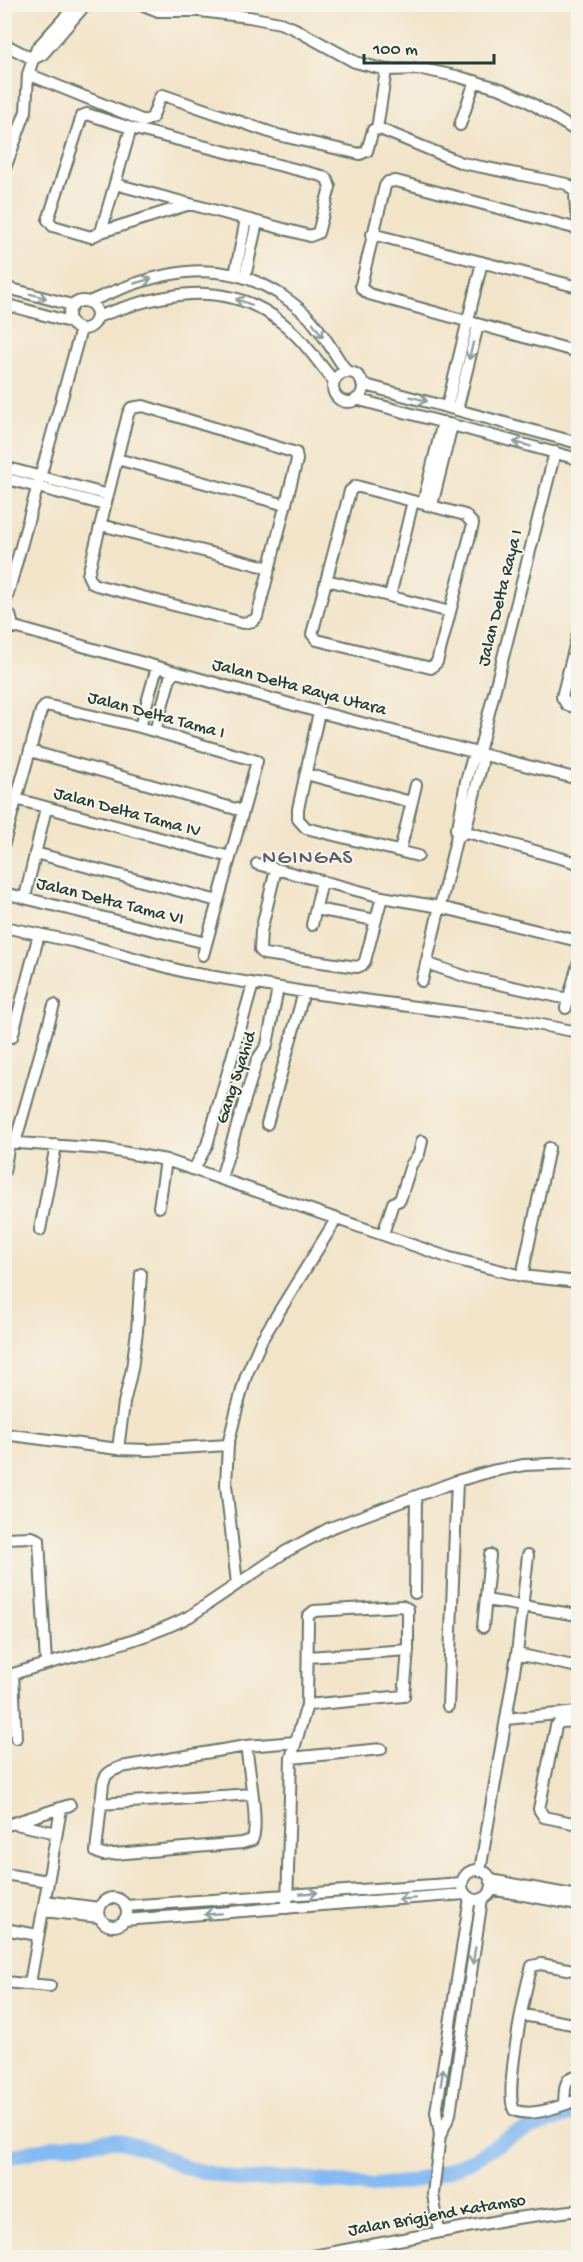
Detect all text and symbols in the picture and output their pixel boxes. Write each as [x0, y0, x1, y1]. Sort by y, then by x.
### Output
scale bar [364, 27, 494, 65]
text: 100 m [372, 40, 418, 61]
one-way arrow [133, 275, 152, 286]
one-way arrow [28, 291, 47, 303]
one-way arrow [235, 296, 254, 307]
one-way arrow [312, 321, 324, 337]
one-way arrow [465, 341, 477, 360]
one-way arrow [409, 394, 428, 406]
one-way arrow [513, 437, 532, 449]
street label: Jalan Delta Raya I [474, 528, 528, 668]
street label: Jalan Delta Raya Utara [210, 655, 389, 722]
street label: Jalan Delta Tama I [85, 688, 227, 744]
street label: Jalan Delta Tama IV [51, 783, 203, 843]
district label: NGINGAS [262, 847, 354, 872]
street label: Jalan Delta Tama VI [34, 874, 186, 930]
street label: Gang Syahid [212, 1028, 262, 1127]
one-way arrow [299, 1887, 319, 1898]
one-way arrow [398, 1894, 418, 1905]
one-way arrow [203, 1908, 223, 1919]
one-way arrow [468, 1946, 479, 1966]
one-way arrow [437, 2068, 448, 2087]
street label: Jalan Brigjend Katamso [347, 2190, 527, 2242]

